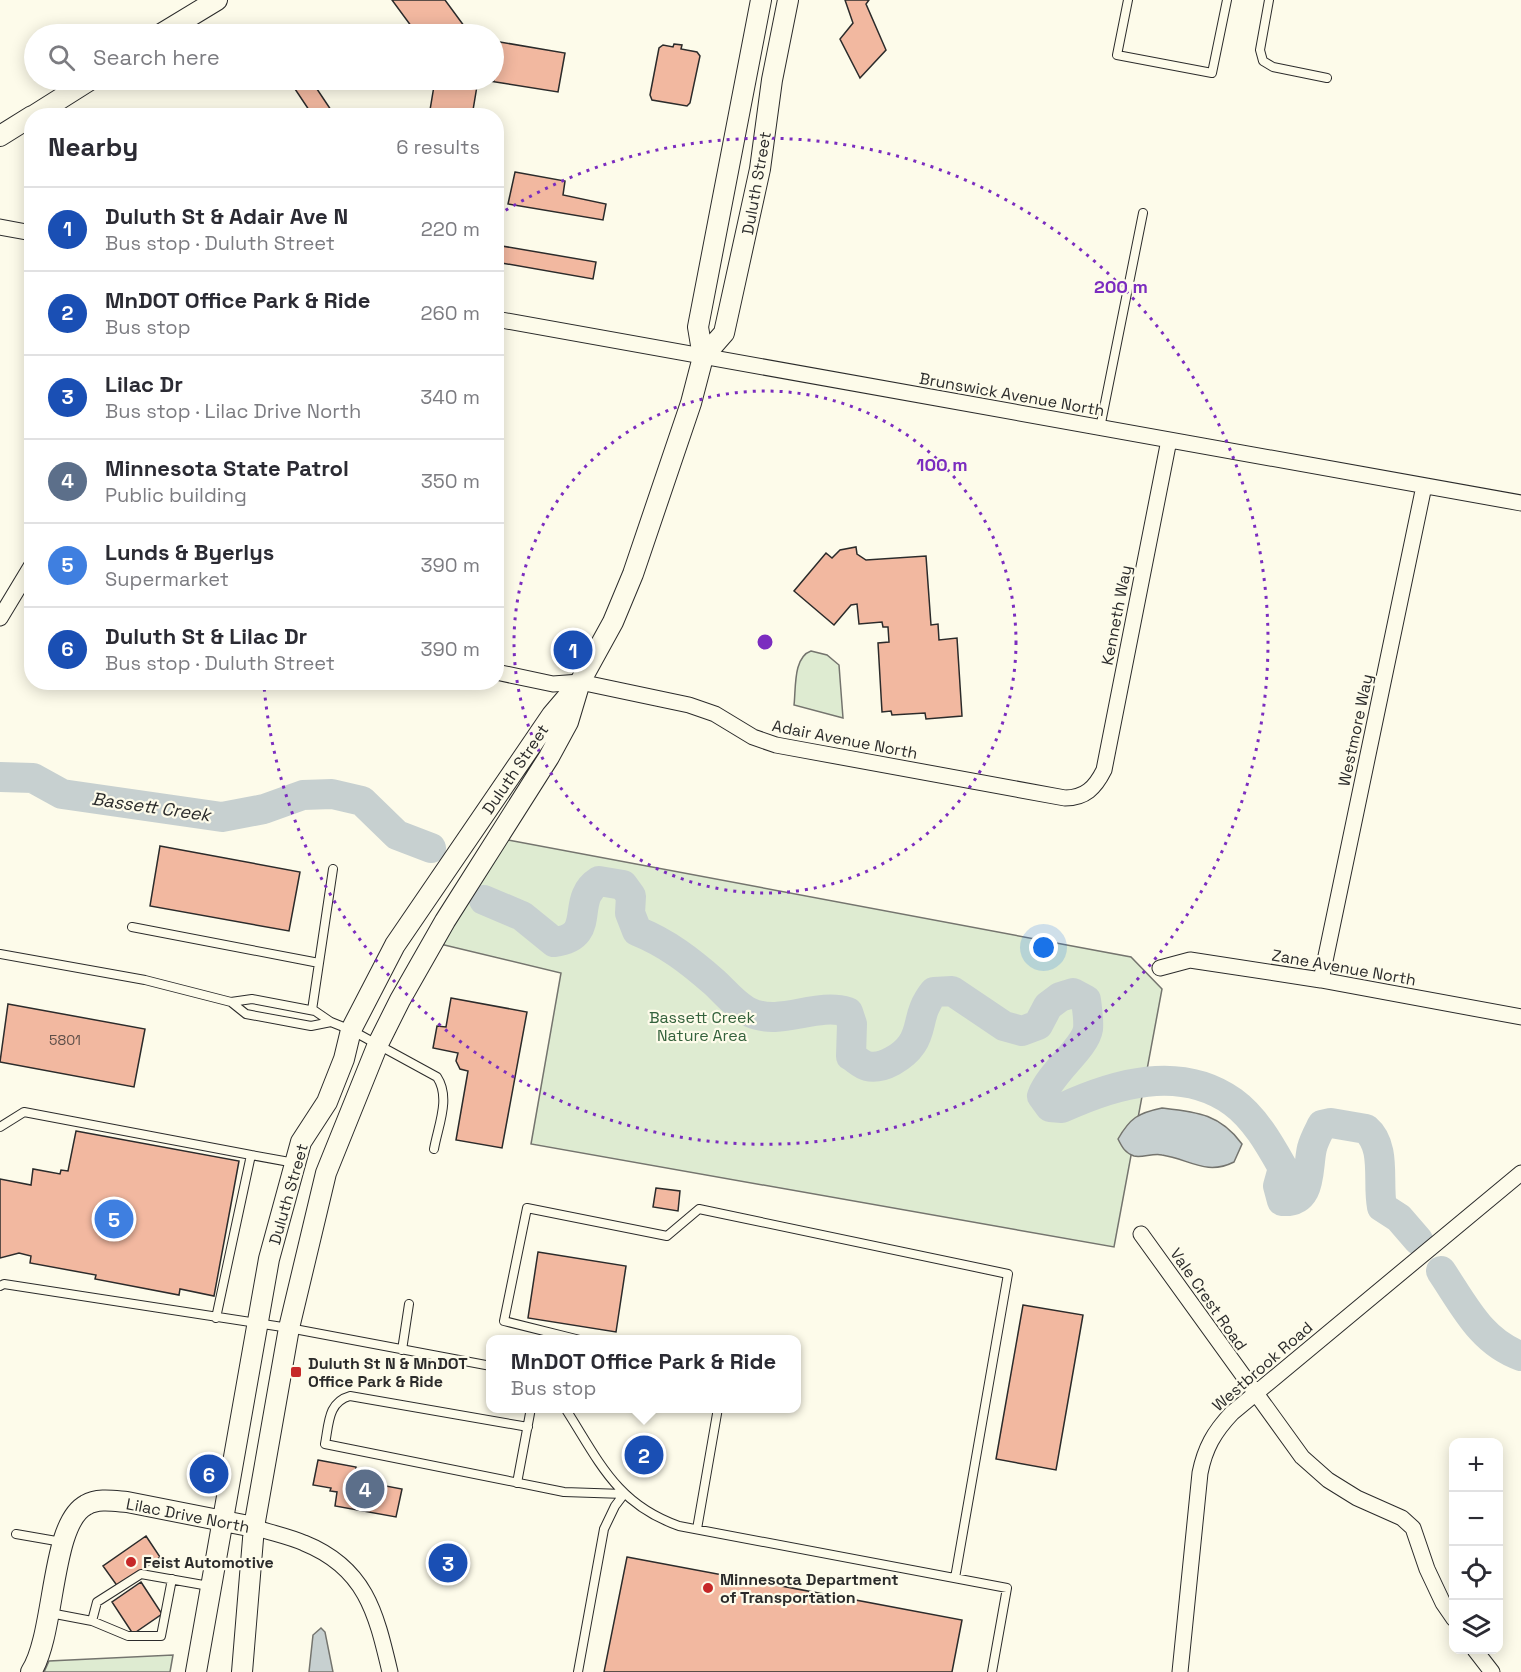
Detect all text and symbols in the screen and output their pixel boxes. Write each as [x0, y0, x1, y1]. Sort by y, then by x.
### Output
search box [24, 24, 504, 90]
icon: search [45, 41, 78, 74]
text: Search here [93, 43, 220, 71]
text: Nearby [48, 130, 138, 164]
street label: Duluth Street [737, 130, 776, 236]
text: 6 results [396, 134, 480, 160]
text: Duluth St & Adair Ave N [105, 202, 348, 230]
text: 1 [63, 216, 72, 242]
text: 220 m [421, 216, 480, 242]
text: Bus stop · Duluth Street [105, 230, 335, 256]
text: 200 m [1094, 275, 1148, 298]
text: MnDOT Office Park & Ride [105, 286, 370, 314]
text: 2 [62, 300, 73, 326]
text: 260 m [421, 300, 480, 326]
text: Bus stop [105, 314, 191, 340]
street label: Brunswick Avenue North [918, 368, 1106, 421]
text: Lilac Dr [105, 370, 183, 398]
text: 3 [61, 384, 74, 410]
text: 340 m [420, 384, 480, 410]
text: Bus stop · Lilac Drive North [105, 398, 361, 424]
text: 100 m [916, 453, 968, 476]
text: Minnesota State Patrol [105, 454, 349, 482]
text: 4 [61, 468, 74, 494]
text: 350 m [421, 468, 480, 494]
text: Public building [105, 482, 247, 508]
text: Lunds & Byerlys [105, 538, 274, 566]
text: 5 [62, 552, 74, 578]
text: 390 m [421, 552, 480, 578]
street label: Kenneth Way [1097, 563, 1136, 667]
text: Supermarket [105, 566, 229, 592]
text: Duluth St & Lilac Dr [105, 622, 307, 650]
pin: 1 [554, 628, 592, 672]
centre of rings [755, 632, 775, 652]
text: 6 [61, 636, 74, 662]
text: 390 m [421, 636, 480, 662]
text: Bus stop · Duluth Street [105, 650, 335, 676]
street label: Westmore Way [1333, 672, 1378, 788]
street label: Adair Avenue North [770, 715, 919, 764]
street label: Duluth Street [478, 720, 553, 818]
water label: Bassett Creek [90, 787, 214, 827]
your location [1029, 933, 1058, 962]
street label: Zane Avenue North [1270, 944, 1418, 991]
park label: Bassett Creek Nature Area [649, 1007, 756, 1046]
house number: 5801 [49, 1031, 81, 1049]
street label: Duluth Street [264, 1141, 313, 1247]
pin: 5 [94, 1196, 134, 1242]
street label: Vale Crest Road [1165, 1244, 1252, 1355]
street label: Westbrook Road [1208, 1317, 1317, 1416]
popup [486, 1335, 801, 1413]
text: MnDOT Office Park & Ride [511, 1347, 776, 1375]
place label: Duluth St N & MnDOT Office Park & Ride [308, 1353, 468, 1392]
marker: Duluth St N & MnDOT Office Park & Ride [289, 1365, 303, 1379]
text: Bus stop [511, 1375, 596, 1401]
pin: 2 [624, 1432, 664, 1478]
map controls [1449, 1438, 1503, 1654]
button: + [1449, 1438, 1503, 1492]
pin: 6 [190, 1452, 228, 1496]
pin: 4 [346, 1466, 385, 1512]
button: − [1449, 1492, 1503, 1546]
street label: Lilac Drive North [124, 1493, 251, 1538]
pin: 3 [428, 1540, 468, 1586]
button: locate [1449, 1546, 1503, 1600]
place label: Feist Automotive [143, 1552, 274, 1573]
marker: Feist Automotive [124, 1555, 138, 1569]
place label: Minnesota Department of Transportation [720, 1569, 899, 1608]
marker: Minnesota Department of Transportation [701, 1581, 715, 1595]
button: layers [1449, 1600, 1503, 1654]

